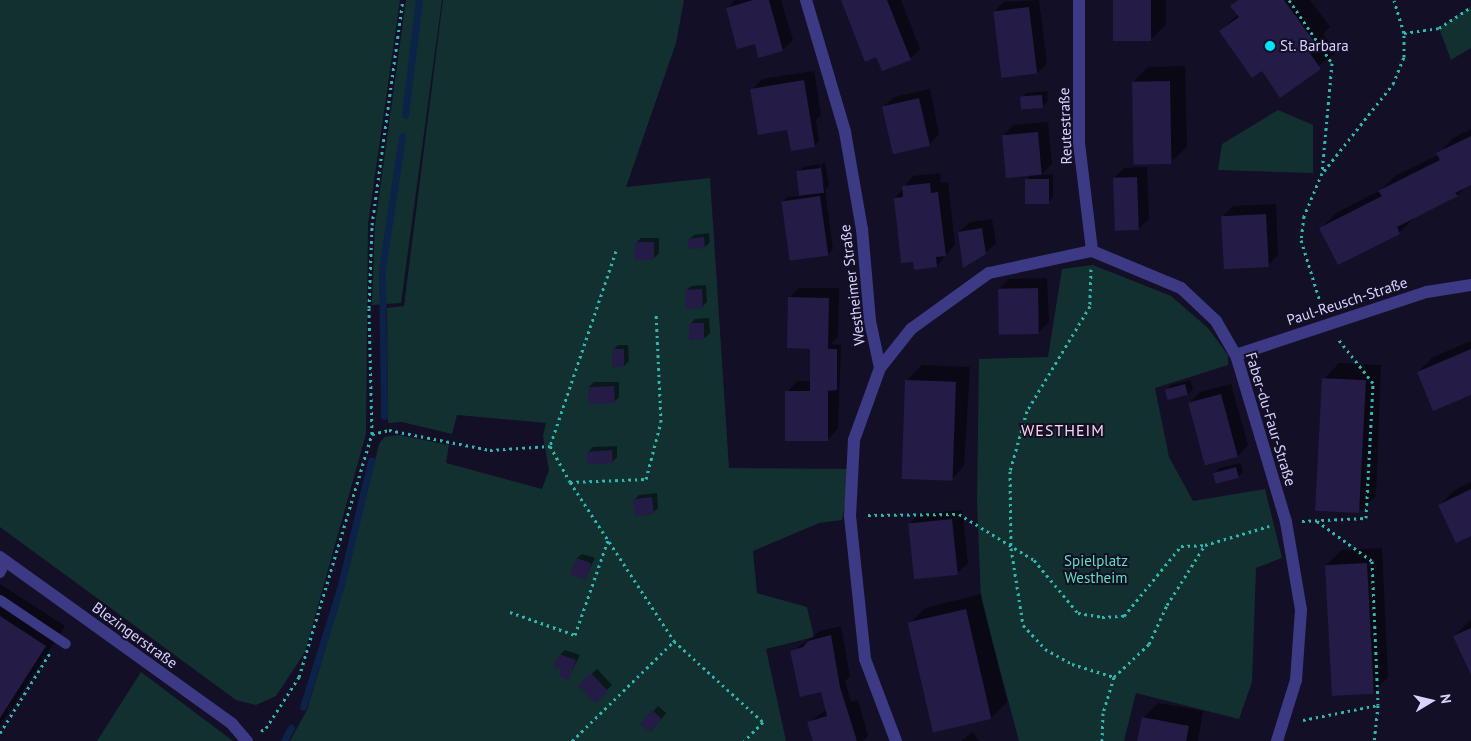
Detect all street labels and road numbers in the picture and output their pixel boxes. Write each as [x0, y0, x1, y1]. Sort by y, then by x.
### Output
street label: Reutestraße [1055, 87, 1075, 165]
street label: Westheimer Straße [836, 224, 868, 346]
street label: Paul-Reusch-Straße [1284, 273, 1410, 329]
street label: Faber-du-Faur-Straße [1242, 350, 1300, 488]
street label: Blezingerstraße [89, 598, 181, 672]

